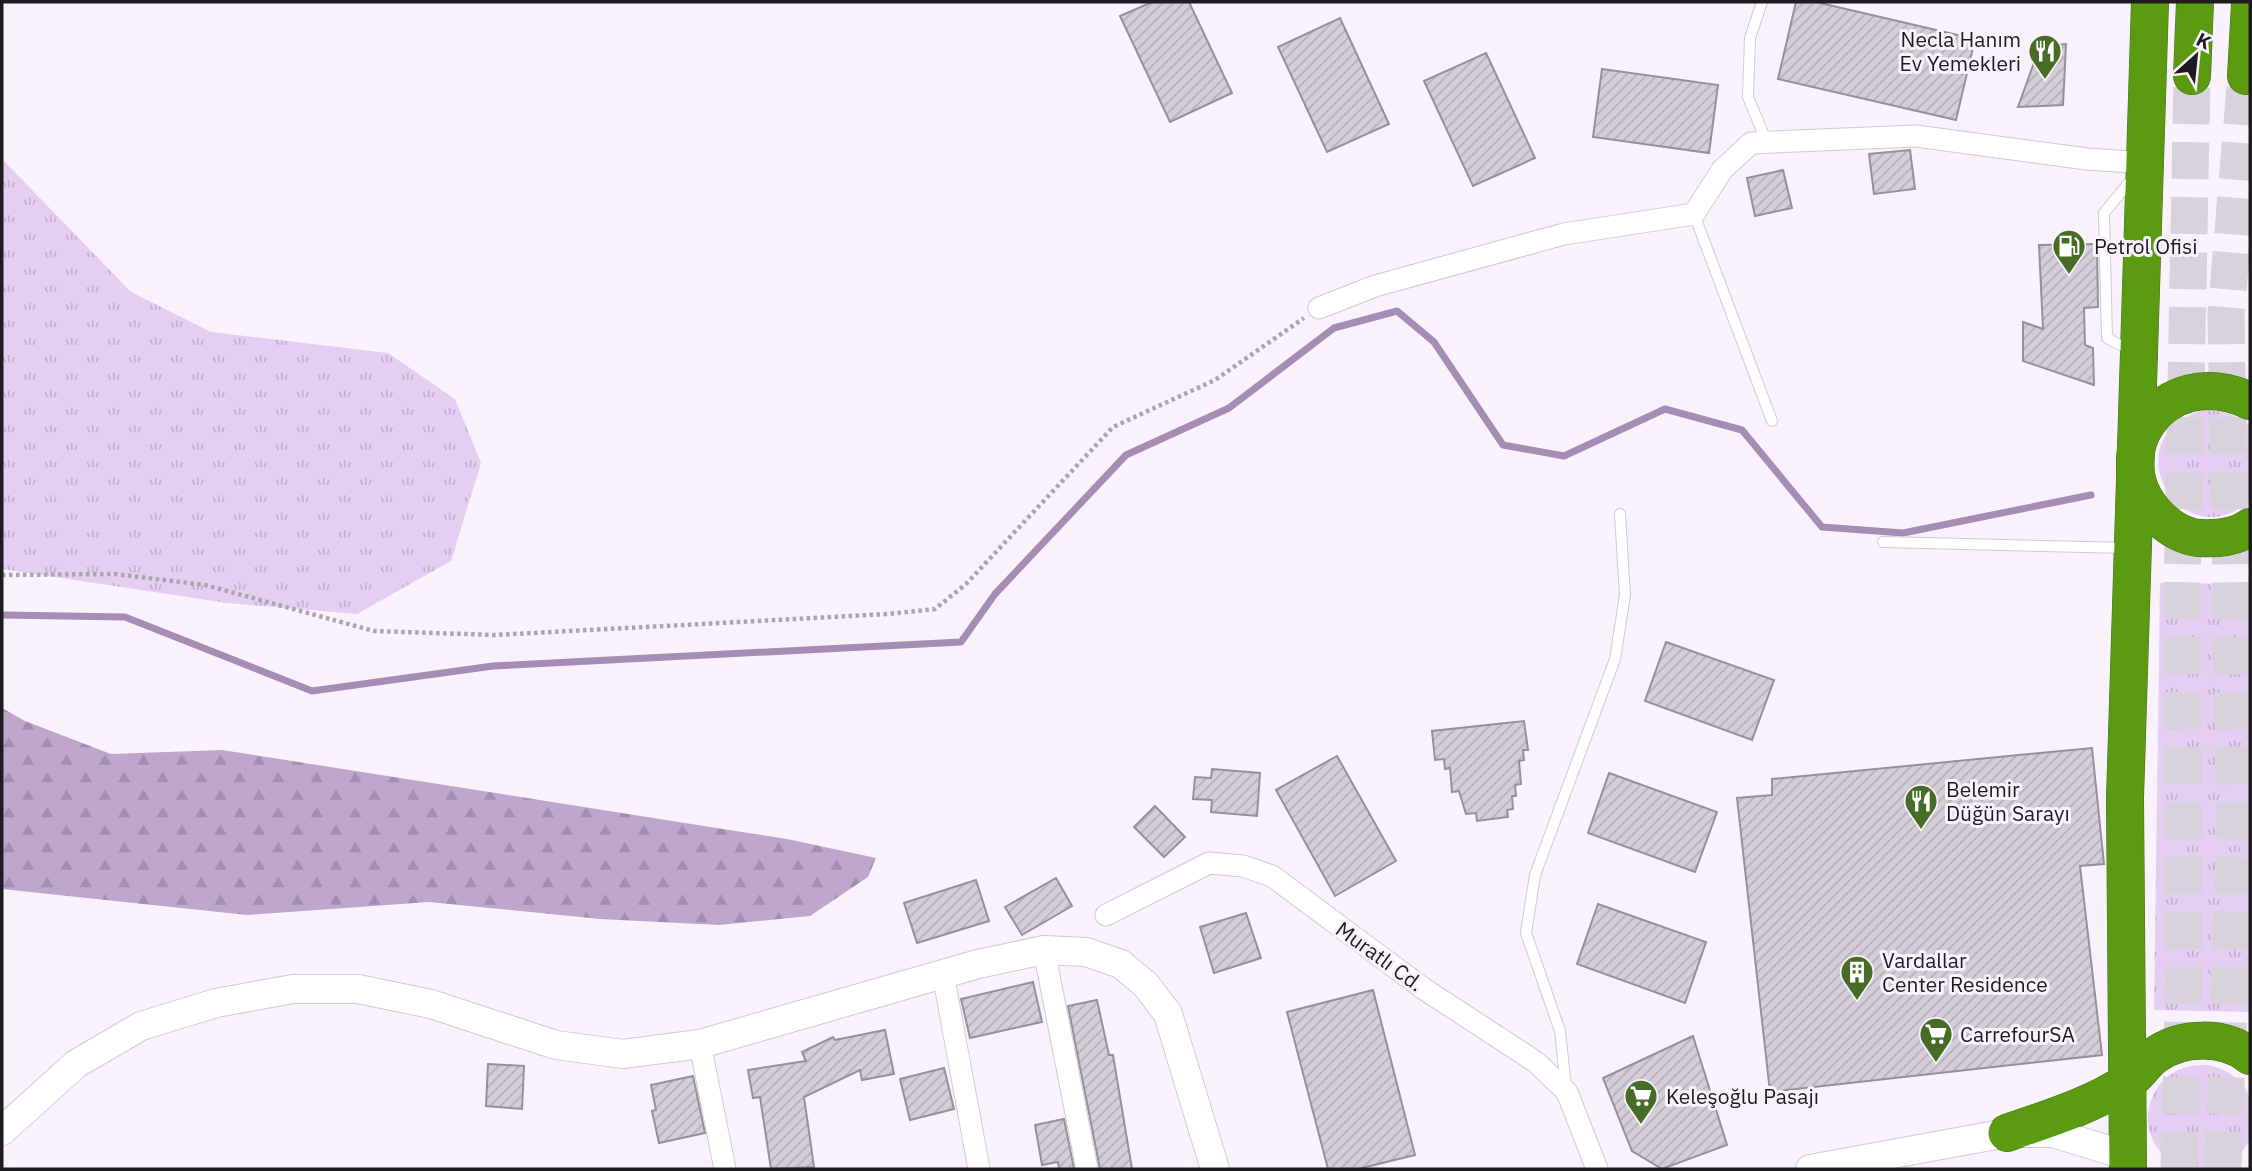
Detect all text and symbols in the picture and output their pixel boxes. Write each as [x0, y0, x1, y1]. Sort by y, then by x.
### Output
north arrow [2161, 21, 2231, 91]
place label: Necla Hanım Ev Yemekleri [1899, 25, 2021, 77]
text: K [2192, 27, 2215, 55]
restaurant icon: Necla Hanım Ev Yemekleri [2026, 32, 2064, 81]
fuel station icon: Petrol Ofisi [2050, 227, 2088, 276]
place label: Petrol Ofisi [2094, 232, 2198, 260]
place label: Belemir Düğün Sarayı [1946, 775, 2070, 827]
restaurant icon: Belemir Düğün Sarayı [1902, 782, 1940, 831]
street label: Muratlı Cd. [1330, 915, 1430, 997]
place label: Vardallar Center Residence [1882, 946, 2048, 998]
building icon: Vardallar Center Residence [1838, 953, 1876, 1002]
supermarket icon: CarrefourSA [1917, 1015, 1955, 1064]
place label: CarrefourSA [1960, 1020, 2075, 1048]
supermarket icon: Keleşoğlu Pasajı [1622, 1077, 1660, 1126]
place label: Keleşoğlu Pasajı [1666, 1082, 1819, 1110]

